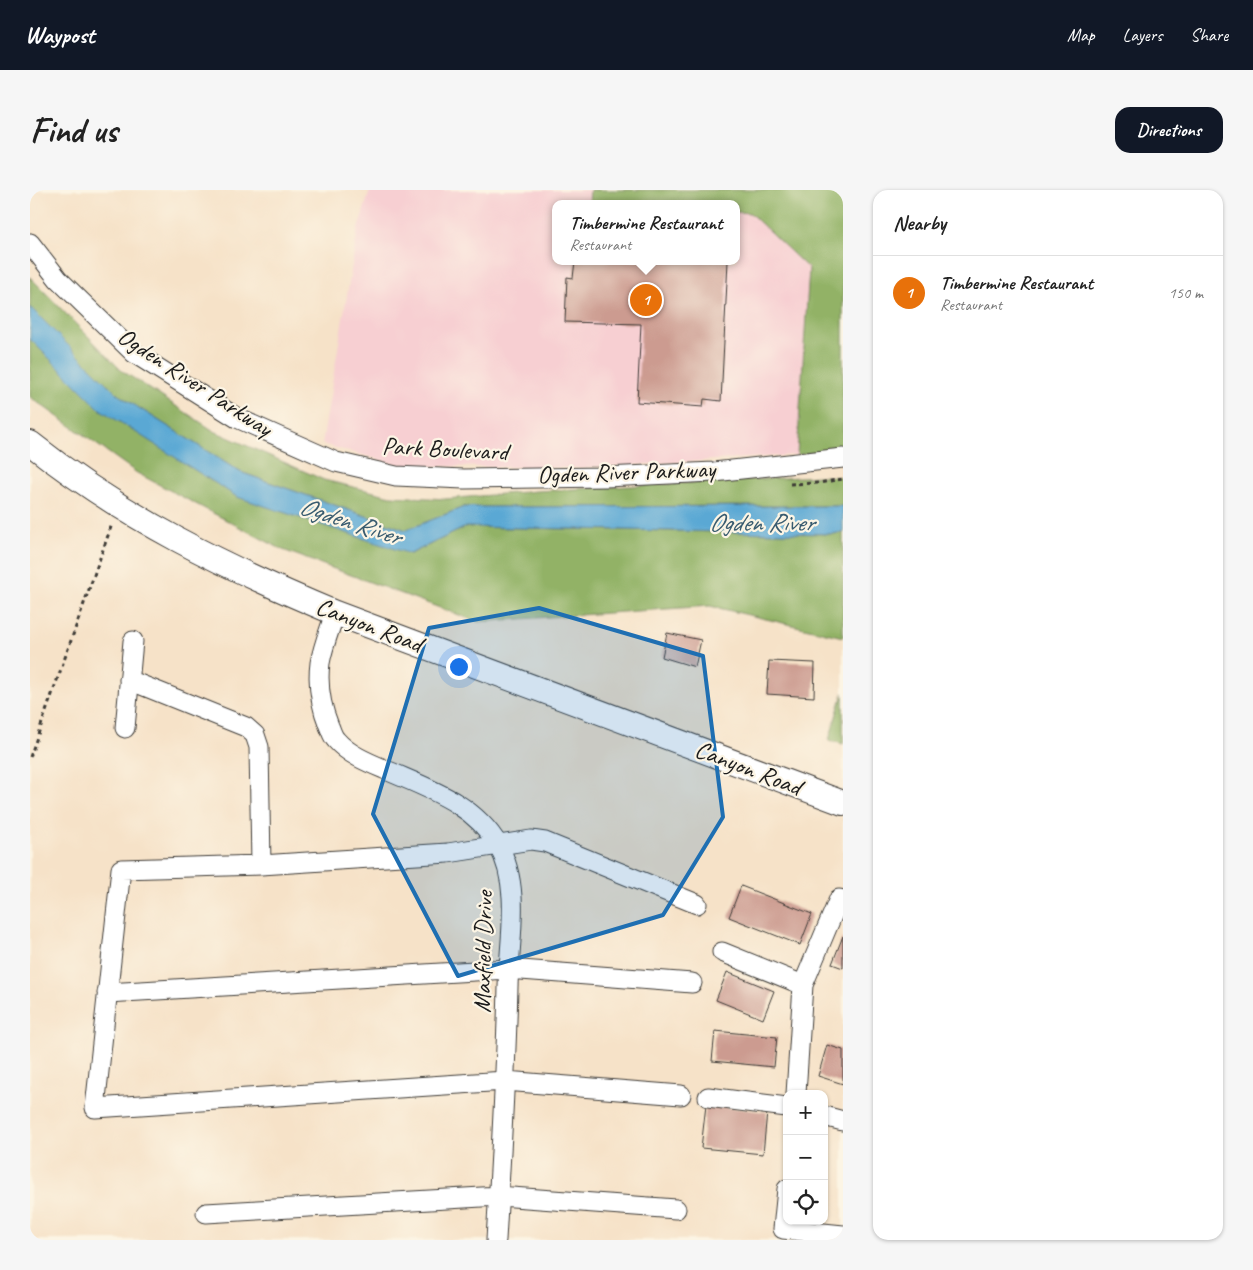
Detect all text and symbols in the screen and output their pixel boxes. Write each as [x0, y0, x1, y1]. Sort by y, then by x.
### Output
text: Waypost [25, 20, 95, 50]
text: Map [1067, 24, 1095, 46]
text: Layers [1123, 24, 1162, 46]
text: Share [1190, 24, 1228, 46]
button: Directions [1115, 107, 1223, 153]
text: Find us [30, 108, 117, 153]
popup [552, 200, 740, 265]
text: Nearby [893, 210, 946, 236]
text: Timbermine Restaurant [569, 211, 723, 235]
text: Restaurant [569, 235, 631, 255]
text: Timbermine Restaurant [940, 271, 1093, 295]
pin: 1 [630, 281, 662, 319]
text: 1 [905, 283, 913, 303]
text: 150 m [1169, 283, 1203, 303]
text: Restaurant [940, 295, 1002, 315]
street label: Ogden River Parkway [112, 320, 280, 445]
street label: Park Boulevard [381, 430, 512, 468]
street label: Ogden River Parkway [537, 453, 718, 491]
water label: Ogden River [295, 489, 408, 554]
water label: Ogden River [709, 506, 817, 539]
street label: Canyon Road [311, 590, 431, 661]
your location [446, 654, 472, 680]
street label: Canyon Road [690, 733, 810, 804]
street label: Maxfield Drive [466, 889, 500, 1013]
map controls [783, 1090, 828, 1225]
button: + [783, 1090, 828, 1135]
button: − [783, 1135, 828, 1180]
button: locate [783, 1180, 828, 1225]

